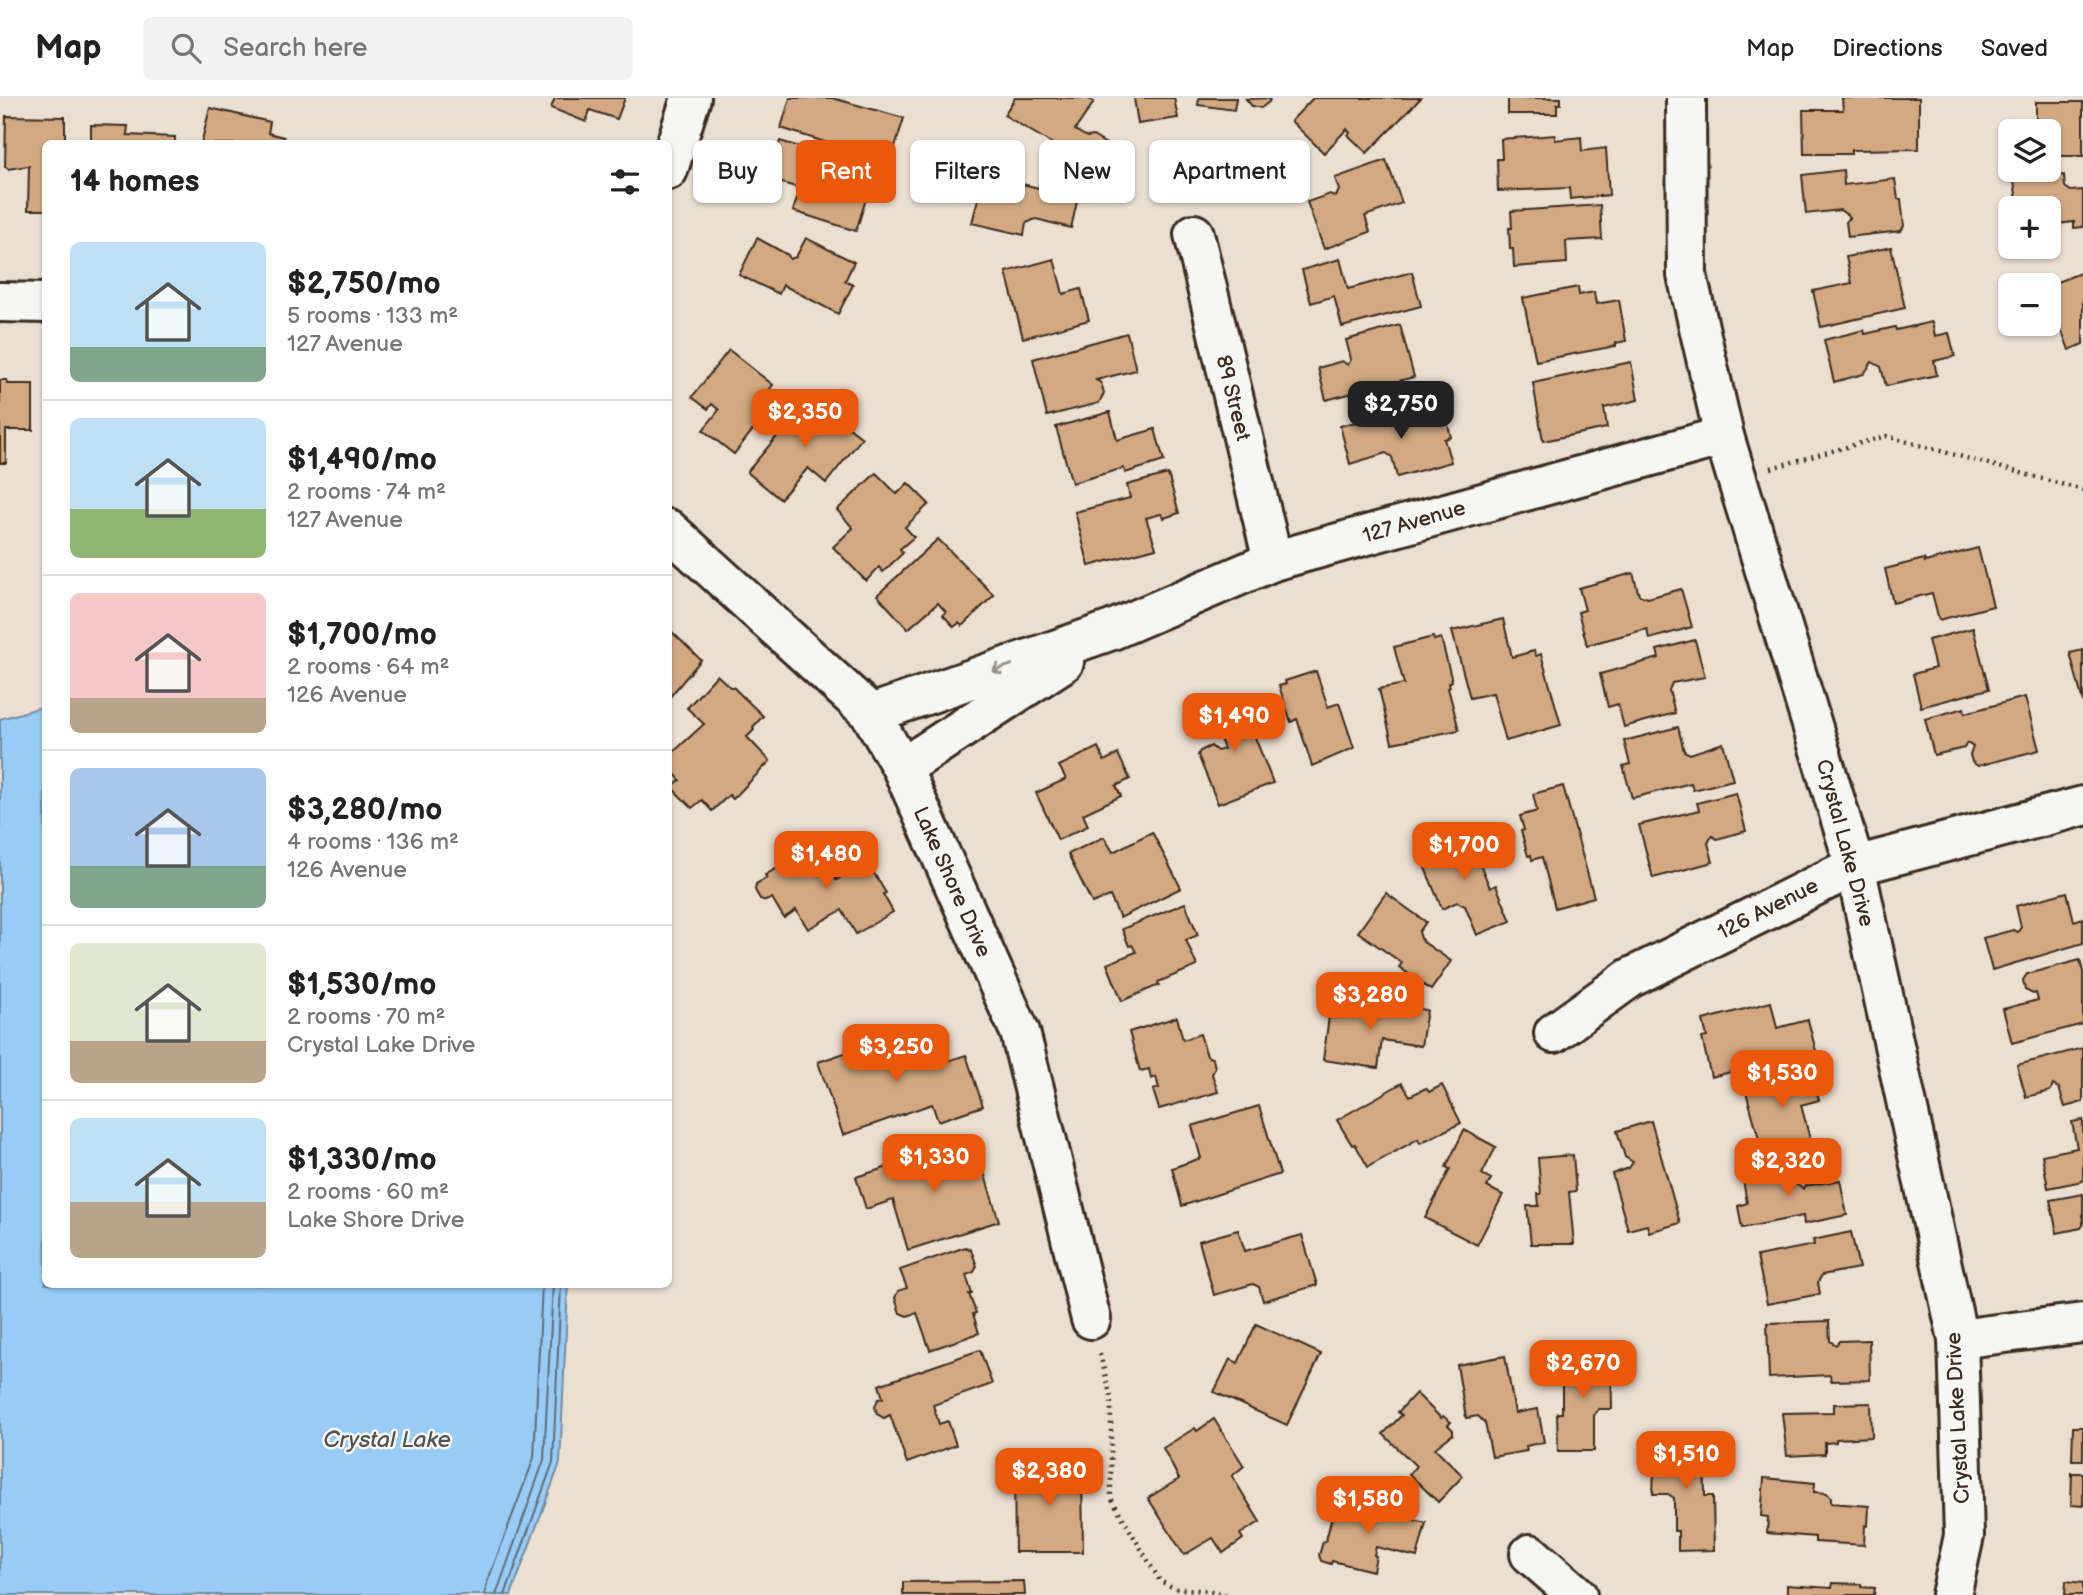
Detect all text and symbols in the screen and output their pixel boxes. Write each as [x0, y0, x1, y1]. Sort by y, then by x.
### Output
search box [143, 17, 633, 80]
text: Map [35, 28, 101, 68]
icon: search [167, 29, 205, 67]
text: Search here [223, 33, 367, 64]
text: Map [1746, 34, 1794, 63]
text: Directions [1832, 34, 1943, 63]
text: Saved [1981, 34, 2048, 63]
map controls [1998, 119, 2061, 336]
button: layers [1998, 119, 2061, 182]
chip: Buy [693, 140, 782, 203]
chip: Rent [796, 140, 896, 203]
chip: Filters [910, 140, 1025, 203]
chip: New [1039, 140, 1135, 203]
chip: Apartment [1149, 140, 1310, 203]
icon: filters [606, 163, 644, 201]
text: 14 homes [70, 164, 199, 200]
button: + [1998, 196, 2061, 259]
text: $2,750/mo [287, 266, 441, 302]
icon: home [126, 270, 210, 354]
button: − [1998, 273, 2061, 336]
text: 5 rooms · 133 m² [287, 302, 458, 330]
text: 127 Avenue [287, 330, 403, 358]
street label: 89 Street [1210, 353, 1256, 444]
pin: $2,750 [1344, 382, 1458, 441]
pin: $2,350 [748, 390, 862, 449]
text: $2,750 [1364, 390, 1438, 418]
text: $2,350 [767, 398, 843, 426]
text: $1,490/mo [287, 442, 437, 478]
icon: home [126, 446, 210, 530]
text: 2 rooms · 74 m² [287, 478, 446, 506]
street label: 127 Avenue [1360, 495, 1468, 549]
text: 127 Avenue [287, 506, 403, 534]
text: $1,700/mo [287, 617, 437, 653]
icon: home [126, 621, 210, 705]
text: 2 rooms · 64 m² [287, 653, 449, 681]
one-way arrow [991, 663, 1013, 675]
text: 126 Avenue [287, 681, 407, 709]
pin: $1,490 [1177, 694, 1291, 753]
text: $1,490 [1198, 702, 1270, 730]
street label: Crystal Lake Drive [1811, 757, 1879, 929]
text: $3,280/mo [287, 792, 442, 828]
icon: home [126, 796, 210, 880]
street label: Lake Shore Drive [908, 803, 996, 961]
pin: $1,700 [1407, 822, 1521, 882]
text: 4 rooms · 136 m² [287, 828, 459, 856]
text: $1,700 [1428, 831, 1500, 859]
pin: $1,480 [769, 832, 883, 891]
text: $1,480 [790, 840, 862, 868]
text: 126 Avenue [287, 856, 407, 884]
street label: 126 Avenue [1714, 873, 1822, 945]
text: $1,530/mo [287, 967, 436, 1003]
icon: home [126, 971, 210, 1055]
pin: $3,280 [1313, 972, 1427, 1032]
text: $3,280 [1332, 981, 1408, 1009]
text: 2 rooms · 70 m² [287, 1003, 446, 1031]
pin: $3,250 [839, 1024, 953, 1084]
text: Crystal Lake Drive [287, 1031, 475, 1059]
text: $3,250 [858, 1033, 934, 1061]
pin: $1,530 [1725, 1051, 1839, 1110]
text: $1,530 [1747, 1059, 1817, 1087]
pin: $1,330 [877, 1134, 991, 1194]
pin: $2,320 [1731, 1138, 1845, 1198]
text: $1,330/mo [287, 1142, 437, 1178]
text: $1,330 [898, 1143, 970, 1171]
icon: home [126, 1146, 210, 1230]
text: $2,320 [1750, 1147, 1826, 1175]
text: 2 rooms · 60 m² [287, 1178, 449, 1206]
text: Lake Shore Drive [287, 1206, 464, 1234]
street label: Crystal Lake Drive [1941, 1331, 1975, 1505]
pin: $2,670 [1526, 1340, 1640, 1400]
text: $2,670 [1545, 1349, 1621, 1377]
water label: Crystal Lake [323, 1426, 451, 1454]
pin: $1,510 [1629, 1432, 1743, 1491]
text: $1,510 [1652, 1440, 1720, 1468]
pin: $2,380 [992, 1448, 1106, 1508]
text: $2,380 [1011, 1457, 1087, 1485]
pin: $1,580 [1311, 1476, 1425, 1536]
text: $1,580 [1332, 1485, 1404, 1513]

